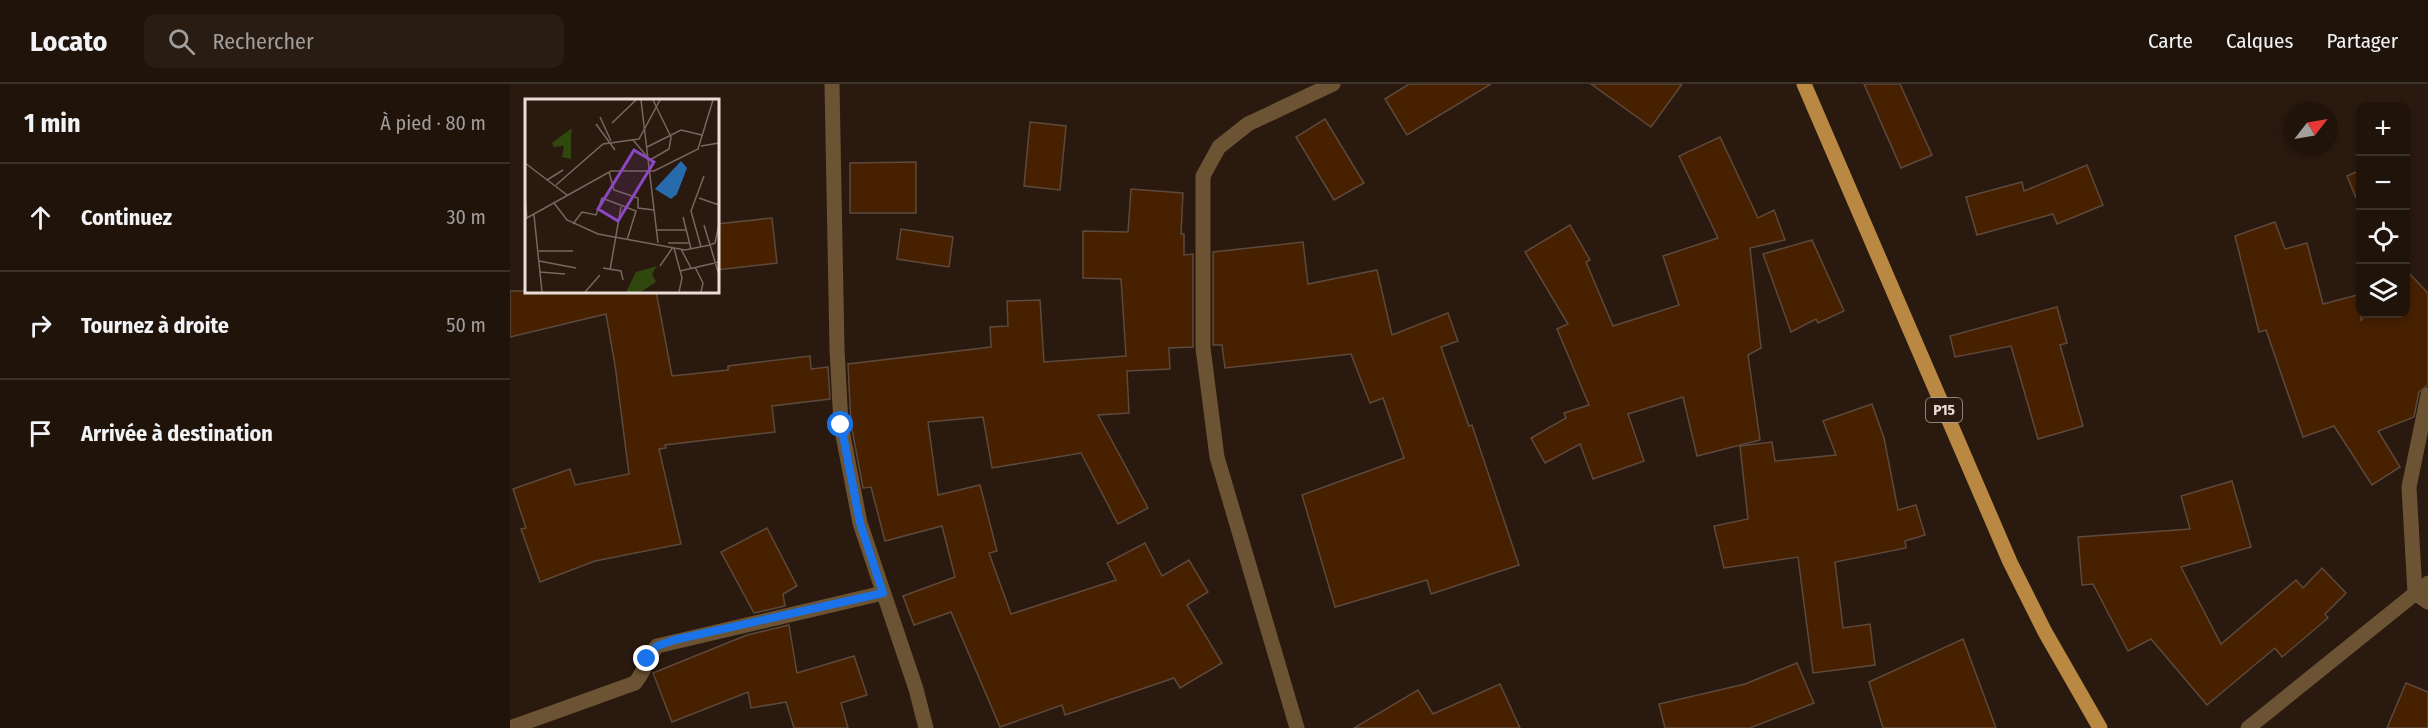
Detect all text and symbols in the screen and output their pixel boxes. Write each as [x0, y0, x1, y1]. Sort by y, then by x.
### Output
search box [144, 14, 564, 68]
text: Locato [30, 25, 108, 58]
icon: search [165, 25, 198, 58]
text: Rechercher [213, 28, 314, 55]
text: Carte [2148, 28, 2193, 54]
text: Calques [2226, 28, 2293, 54]
text: Partager [2326, 28, 2398, 54]
inset map [525, 99, 718, 292]
north arrow [2284, 102, 2338, 156]
map controls [2356, 102, 2410, 318]
button: + [2356, 102, 2410, 156]
text: 1 min [24, 108, 81, 139]
text: À pied · 80 m [380, 111, 486, 135]
button: − [2356, 156, 2410, 210]
icon: ahead [24, 201, 57, 234]
text: Continuez [81, 204, 172, 231]
text: 30 m [446, 205, 486, 229]
button: locate [2356, 210, 2410, 264]
button: layers [2356, 264, 2410, 318]
icon: right [24, 309, 57, 342]
text: Tournez à droite [81, 312, 229, 339]
text: 50 m [446, 313, 486, 337]
road number: P15 [1926, 398, 1962, 422]
route start [827, 411, 853, 437]
icon: arrive [24, 417, 57, 450]
text: Arrivée à destination [81, 420, 273, 447]
route end [633, 645, 659, 671]

